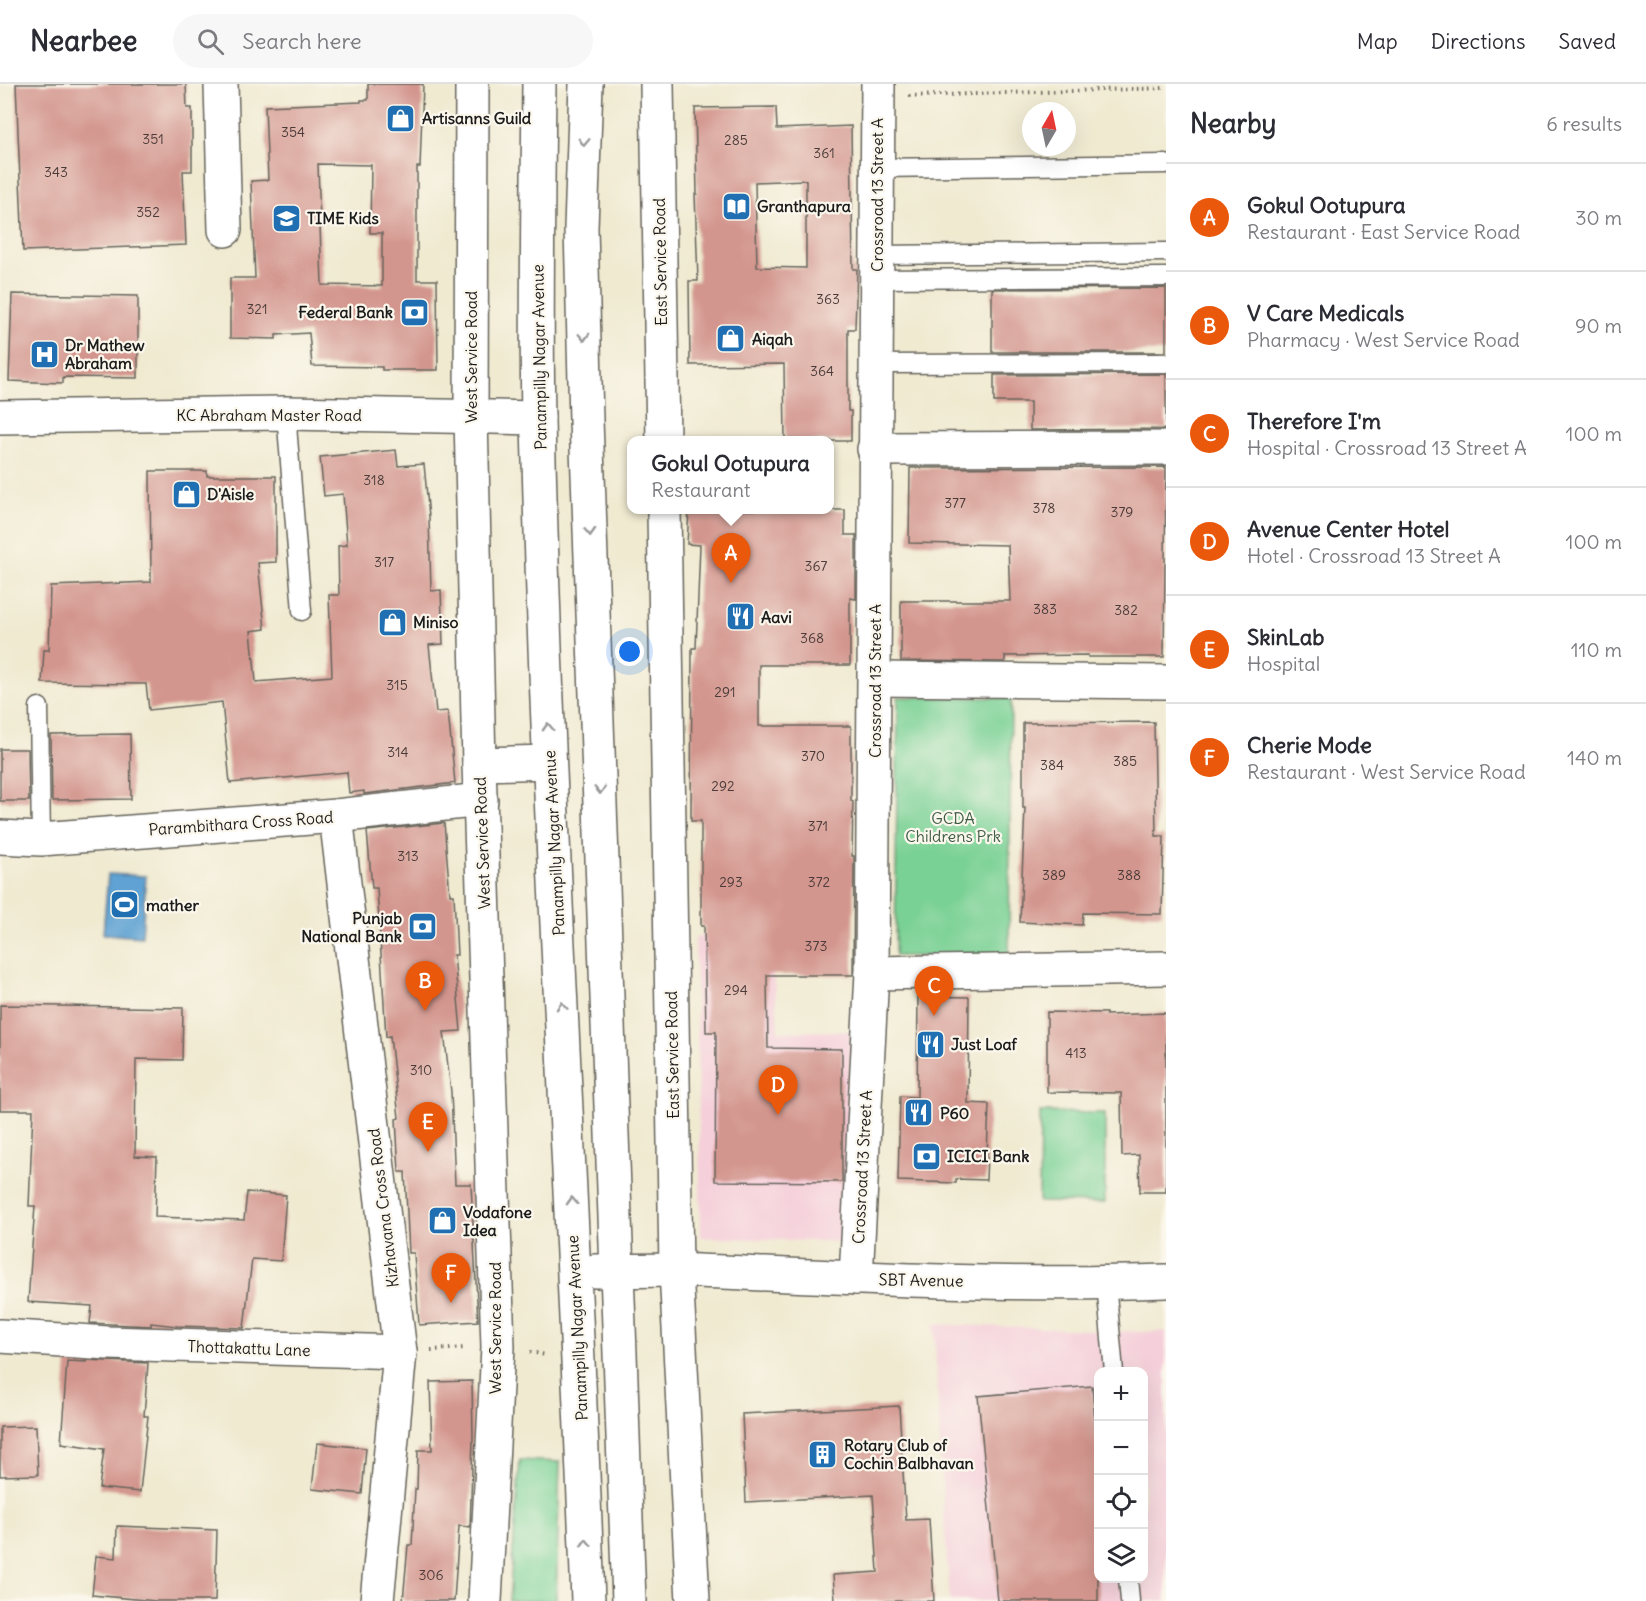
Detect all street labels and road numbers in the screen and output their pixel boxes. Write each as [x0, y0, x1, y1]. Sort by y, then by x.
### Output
street label: Crossroad 13 Street A [867, 118, 887, 272]
street label: East Service Road [649, 198, 671, 326]
street label: Panampilly Nagar Avenue [527, 264, 551, 450]
street label: West Service Road [461, 291, 481, 423]
street label: KC Abraham Master Road [176, 405, 362, 425]
street label: Crossroad 13 Street A [865, 604, 885, 758]
street label: Panampilly Nagar Avenue [539, 750, 569, 936]
street label: West Service Road [470, 777, 494, 909]
street label: Parambithara Cross Road [148, 807, 334, 839]
street label: East Service Road [661, 991, 683, 1119]
street label: Crossroad 13 Street A [848, 1090, 876, 1244]
street label: Kizhavana Cross Road [363, 1127, 403, 1289]
street label: Panampilly Nagar Avenue [562, 1235, 592, 1421]
street label: West Service Road [485, 1262, 505, 1394]
street label: SBT Avenue [878, 1269, 964, 1291]
street label: Thottakattu Lane [187, 1336, 311, 1360]

